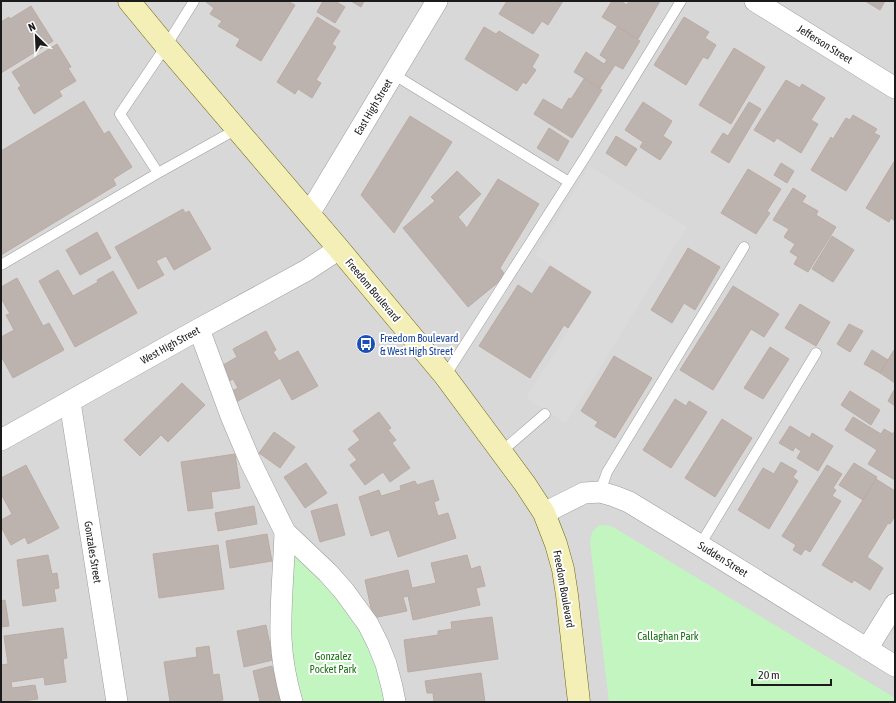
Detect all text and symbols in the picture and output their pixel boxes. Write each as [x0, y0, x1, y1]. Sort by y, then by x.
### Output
north arrow [16, 16, 56, 56]
text: N [27, 20, 37, 34]
street label: Jefferson Street [795, 22, 855, 66]
street label: East High Street [352, 77, 394, 137]
street label: Freedom Boulevard [343, 256, 403, 324]
street label: West High Street [138, 324, 202, 366]
place label: Freedom Boulevard & West High Street [380, 332, 459, 357]
bus stop icon: Freedom Boulevard & West High Street [355, 333, 377, 355]
street label: Gonzales Street [82, 520, 104, 584]
street label: Sudden Street [696, 539, 750, 579]
street label: Freedom Boulevard [551, 549, 577, 629]
park label: Callaghan Park [637, 630, 699, 642]
park label: Gonzalez Pocket Park [309, 650, 357, 675]
scale bar [752, 661, 831, 687]
text: 20 m [758, 668, 780, 682]

